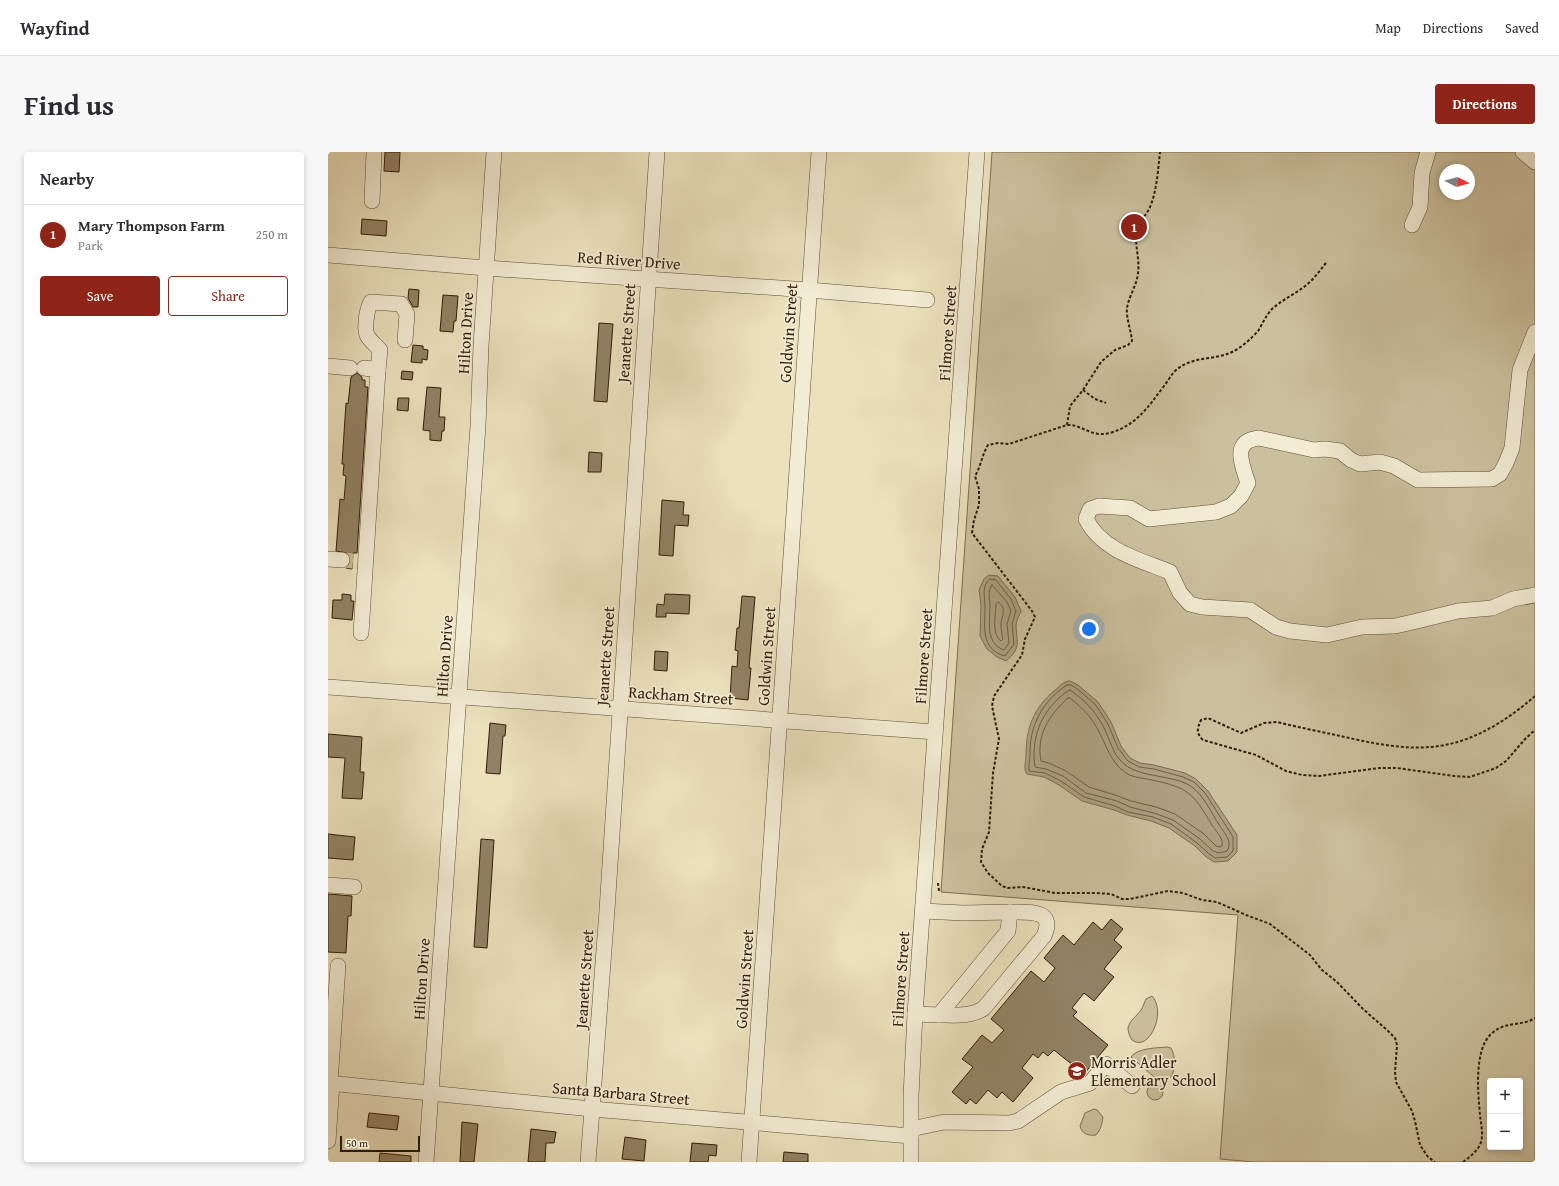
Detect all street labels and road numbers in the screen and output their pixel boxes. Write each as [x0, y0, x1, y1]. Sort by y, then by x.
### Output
street label: Red River Drive [576, 244, 682, 276]
street label: Jeanette Street [610, 282, 641, 385]
street label: Goldwin Street [773, 282, 803, 383]
street label: Filmore Street [932, 284, 962, 382]
street label: Hilton Drive [451, 292, 479, 374]
street label: Jeanette Street [589, 605, 620, 708]
street label: Goldwin Street [751, 605, 781, 706]
street label: Filmore Street [908, 607, 938, 705]
street label: Hilton Drive [429, 614, 459, 698]
street label: Rackham Street [628, 679, 735, 711]
street label: Jeanette Street [568, 928, 599, 1031]
street label: Goldwin Street [729, 928, 759, 1029]
street label: Filmore Street [885, 930, 915, 1028]
street label: Hilton Drive [406, 937, 436, 1021]
street label: Santa Barbara Street [551, 1075, 691, 1111]

